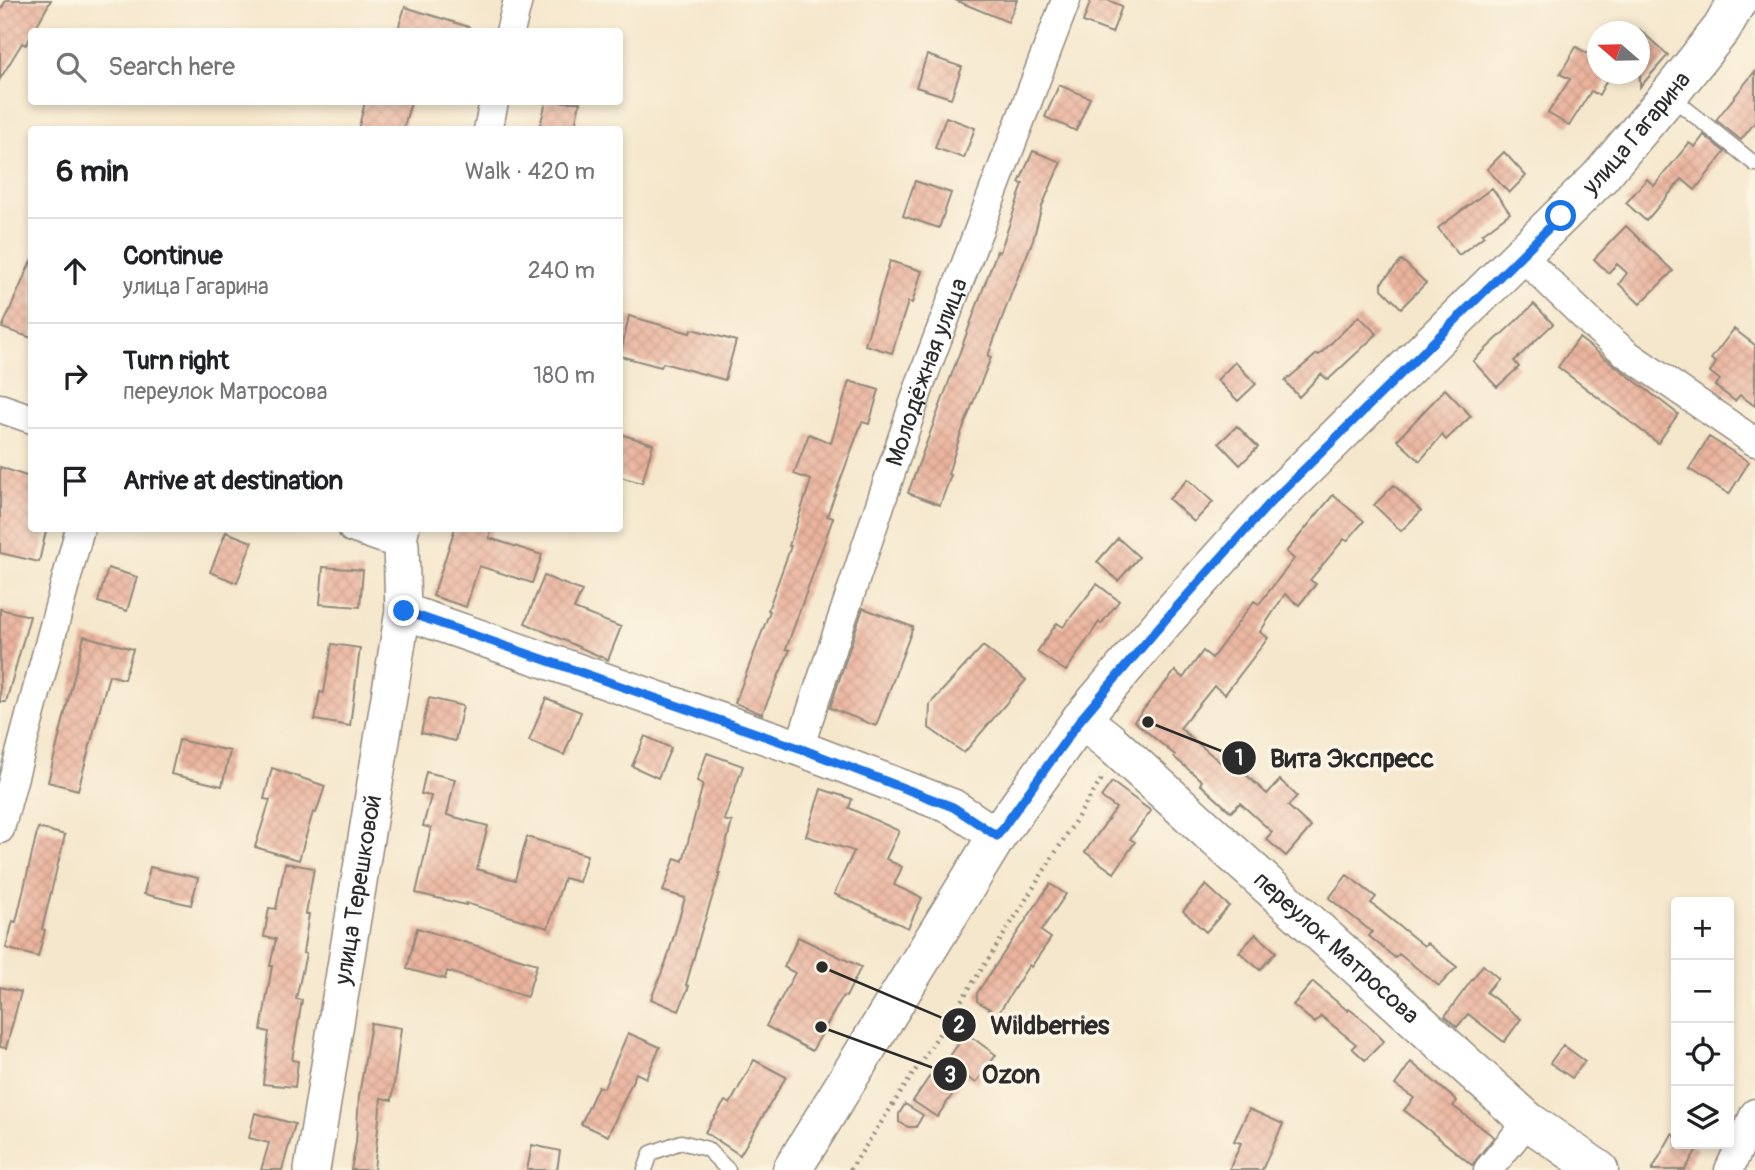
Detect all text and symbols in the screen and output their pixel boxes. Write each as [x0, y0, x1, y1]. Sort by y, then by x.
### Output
north arrow [1587, 21, 1650, 84]
search box [28, 28, 623, 105]
icon: search [52, 48, 90, 86]
text: Search here [108, 51, 235, 83]
street label: улица Гагарина [1576, 66, 1697, 201]
text: 6 min [56, 153, 129, 190]
text: Walk · 420 m [465, 157, 595, 186]
route start [1545, 200, 1576, 231]
text: Continue [123, 240, 223, 272]
icon: ahead [56, 252, 94, 290]
text: 240 m [528, 256, 595, 285]
text: улица Гагарина [123, 272, 269, 301]
street label: Молодёжная улица [879, 274, 974, 470]
text: Turn right [123, 345, 229, 377]
icon: right [56, 357, 94, 395]
text: 180 m [533, 361, 595, 390]
text: переулок Матросова [123, 377, 327, 406]
icon: arrive [56, 462, 94, 500]
text: Arrive at destination [123, 465, 343, 497]
route end [388, 595, 419, 626]
callout: Вита Экспресс [1221, 734, 1448, 781]
text: Вита Экспресс [1270, 743, 1434, 775]
text: 1 [1235, 745, 1243, 772]
street label: улица Терешковой [328, 793, 387, 988]
street label: переулок Матросова [1248, 865, 1425, 1030]
map controls [1671, 897, 1734, 1149]
button: + [1671, 897, 1734, 960]
button: − [1671, 960, 1734, 1023]
callout: Wildberries [942, 1001, 1124, 1048]
text: Wildberries [991, 1010, 1110, 1042]
text: 2 [953, 1012, 965, 1039]
button: locate [1671, 1023, 1734, 1086]
callout: Ozon [933, 1051, 1054, 1098]
text: Ozon [982, 1059, 1041, 1091]
text: 3 [944, 1062, 956, 1089]
button: layers [1671, 1086, 1734, 1149]

